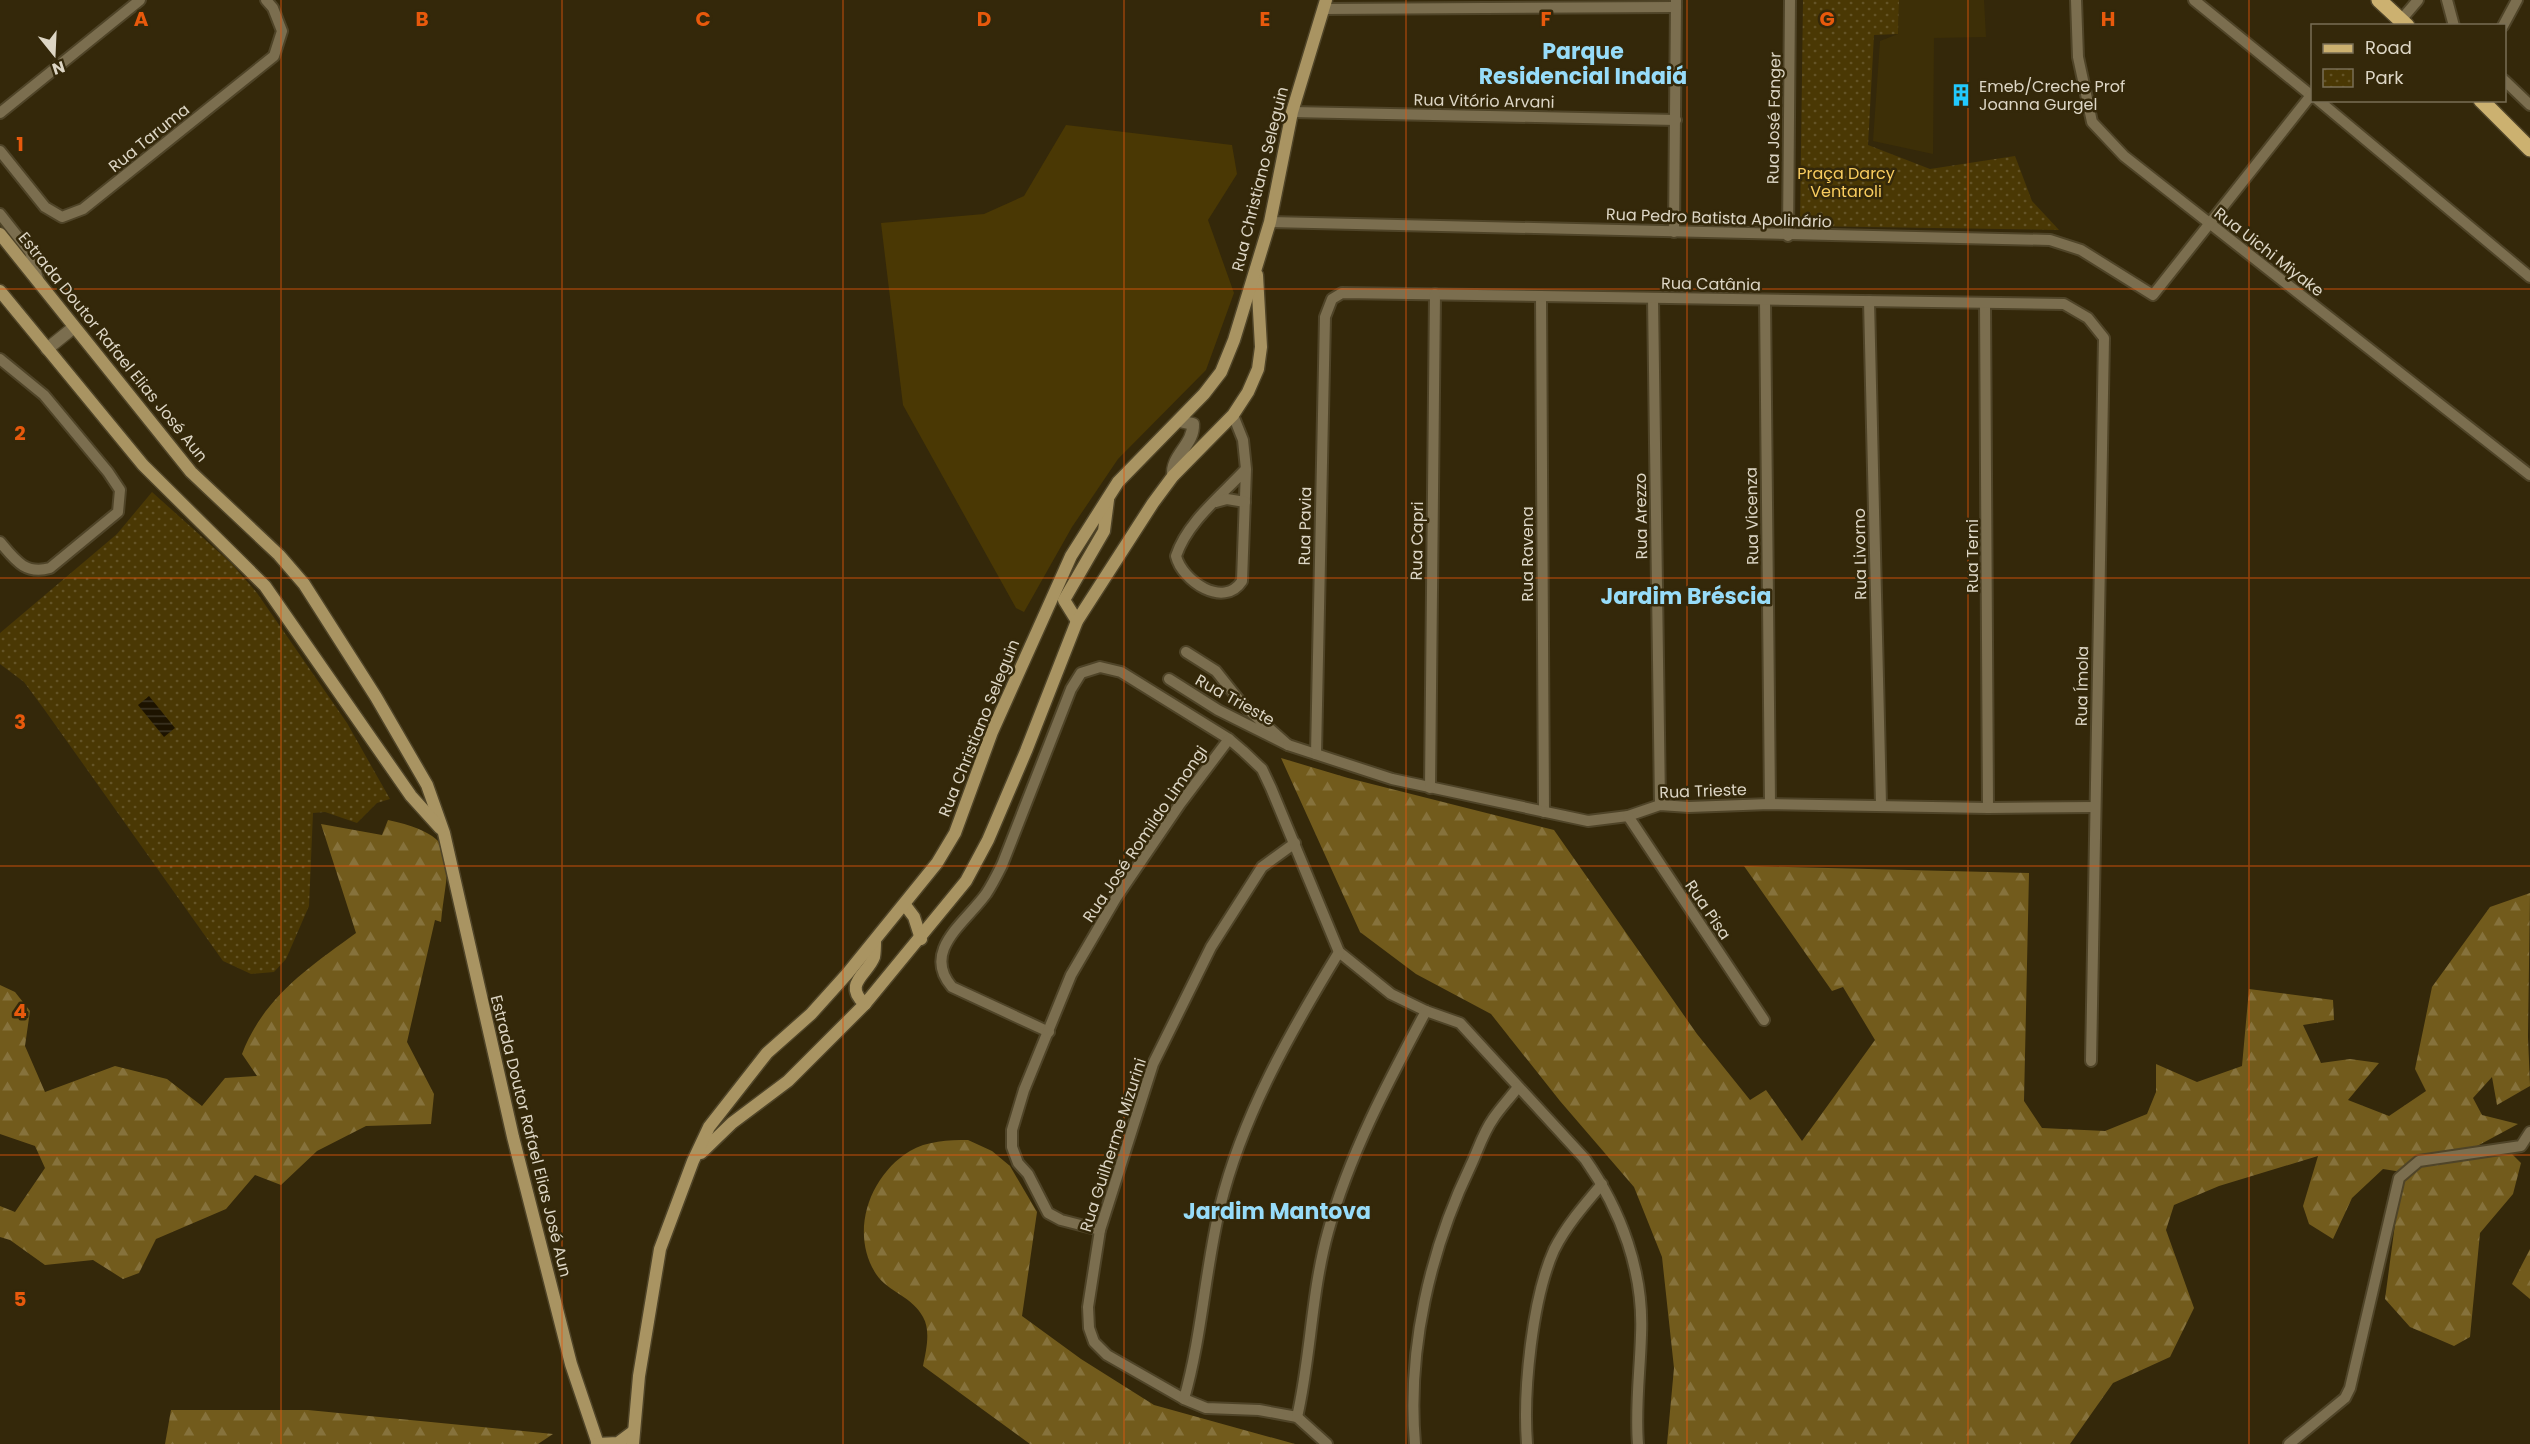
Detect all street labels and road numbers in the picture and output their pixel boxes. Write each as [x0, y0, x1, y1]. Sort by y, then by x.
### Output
street label: Rua José Fanger [1761, 52, 1787, 184]
street label: Rua Christiano Seleguin [1226, 84, 1294, 274]
street label: Rua Vitório Arvani [1413, 88, 1555, 114]
street label: Rua Taruma [104, 98, 194, 178]
street label: Rua Uichi Miyake [2209, 202, 2329, 302]
street label: Rua Pedro Batista Apolinário [1606, 203, 1832, 233]
street label: Estrada Doutor Rafael Elias José Aun [13, 227, 213, 467]
street label: Rua Catânia [1661, 272, 1761, 296]
street label: Rua Vicenza [1740, 467, 1764, 565]
street label: Rua Arezzo [1629, 473, 1653, 559]
street label: Rua Pavia [1293, 486, 1317, 566]
street label: Rua Capri [1405, 501, 1429, 581]
street label: Rua Ravena [1516, 506, 1539, 602]
street label: Rua Livorno [1848, 508, 1872, 600]
street label: Rua Terni [1961, 519, 1984, 593]
street label: Rua Christiano Seleguin [933, 636, 1025, 820]
street label: Rua Ímola [2070, 646, 2094, 726]
street label: Rua Trieste [1191, 669, 1279, 731]
street label: Rua José Romildo Limongi [1077, 741, 1213, 927]
street label: Rua Trieste [1659, 778, 1747, 804]
street label: Rua Pisa [1680, 876, 1736, 944]
street label: Estrada Doutor Rafael Elias José Aun [485, 993, 577, 1279]
street label: Rua Guilherme Mizurini [1074, 1055, 1152, 1235]

